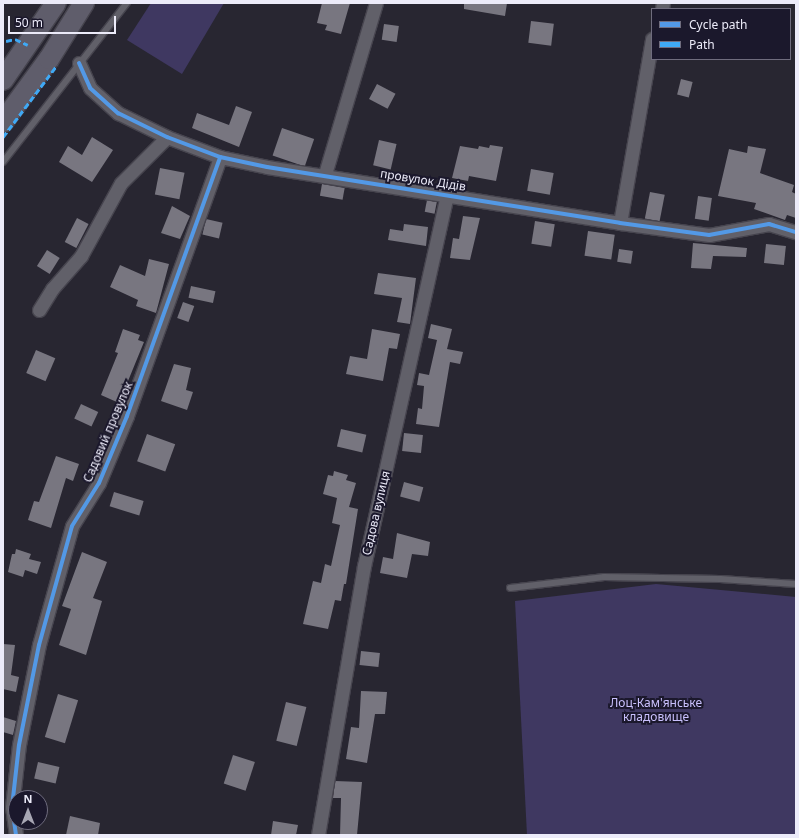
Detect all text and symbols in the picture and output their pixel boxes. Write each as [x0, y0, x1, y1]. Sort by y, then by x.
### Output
scale bar [10, 8, 118, 34]
legend [651, 8, 791, 60]
text: 50 m [15, 14, 43, 31]
text: Cycle path [689, 16, 747, 33]
text: Path [689, 36, 715, 53]
street label: провулок Дідів [379, 166, 467, 194]
street label: Садовий провулок [80, 380, 136, 484]
street label: Садова вулиця [359, 469, 393, 557]
park label: Лоц-Кам'янcьке кладовище [610, 696, 702, 724]
north arrow [8, 790, 48, 830]
text: N [24, 791, 32, 806]

